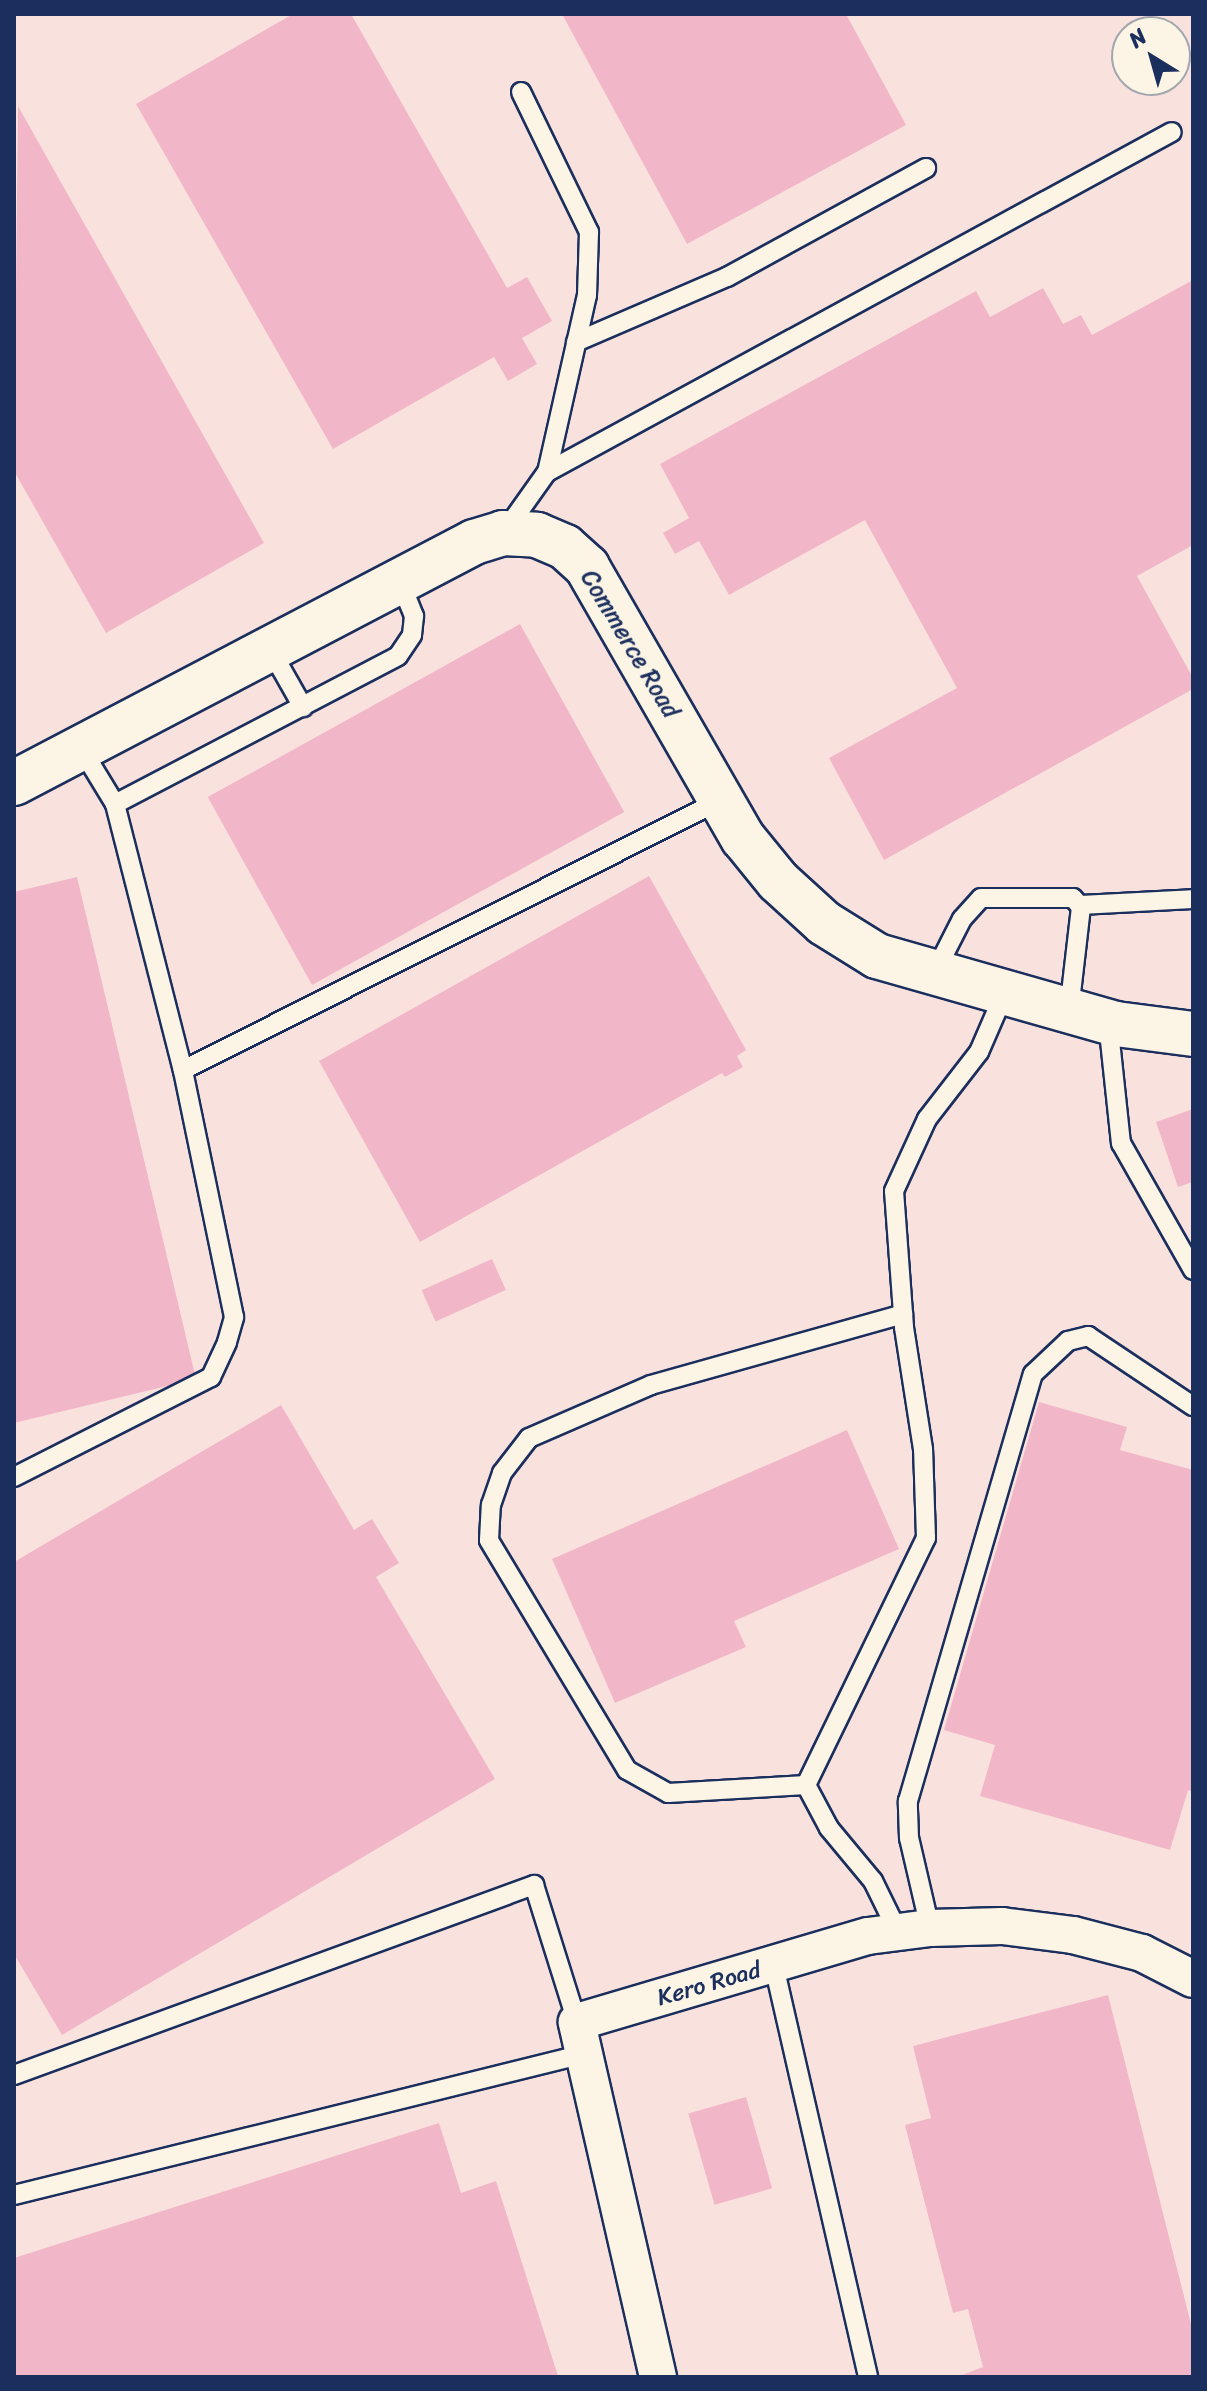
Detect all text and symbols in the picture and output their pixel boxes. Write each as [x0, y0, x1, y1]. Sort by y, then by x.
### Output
north arrow [1111, 16, 1191, 96]
text: N [1120, 18, 1155, 58]
street label: Commerce Road [575, 565, 685, 723]
street label: Kero Road [654, 1955, 764, 2013]

